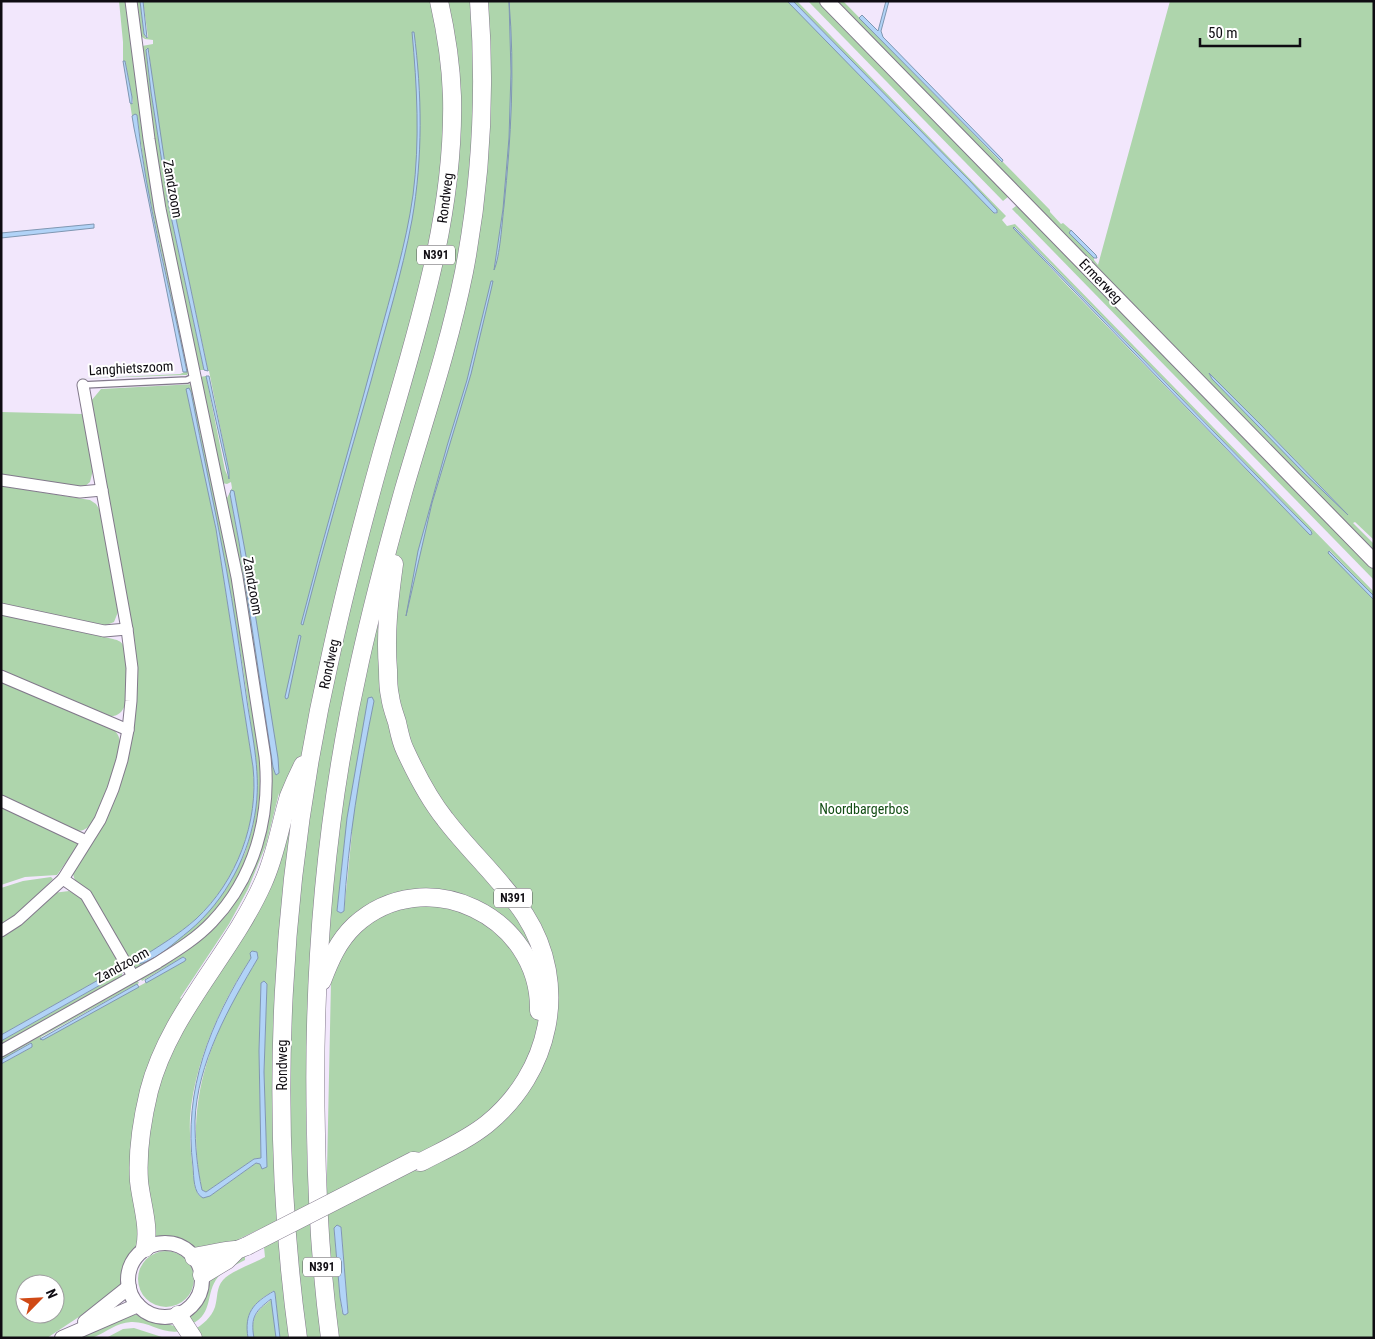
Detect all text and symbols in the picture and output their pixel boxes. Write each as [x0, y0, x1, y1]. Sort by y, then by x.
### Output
scale bar [1200, 15, 1300, 47]
text: 50 m [1208, 24, 1238, 42]
street label: Zandzoom [160, 159, 186, 219]
street label: Rondweg [434, 172, 456, 224]
road number: N391 [417, 246, 455, 264]
street label: Ermerweg [1076, 256, 1126, 306]
street label: Langhietszoom [88, 358, 174, 378]
street label: Zandzoom [240, 556, 266, 616]
street label: Rondweg [316, 638, 342, 690]
park label: Noordbargerbos [819, 801, 909, 817]
road number: N391 [494, 888, 532, 908]
street label: Zandzoom [93, 944, 151, 986]
street label: Rondweg [274, 1040, 290, 1090]
road number: N391 [303, 1258, 341, 1276]
north arrow [15, 1274, 65, 1324]
text: N [43, 1287, 61, 1301]

